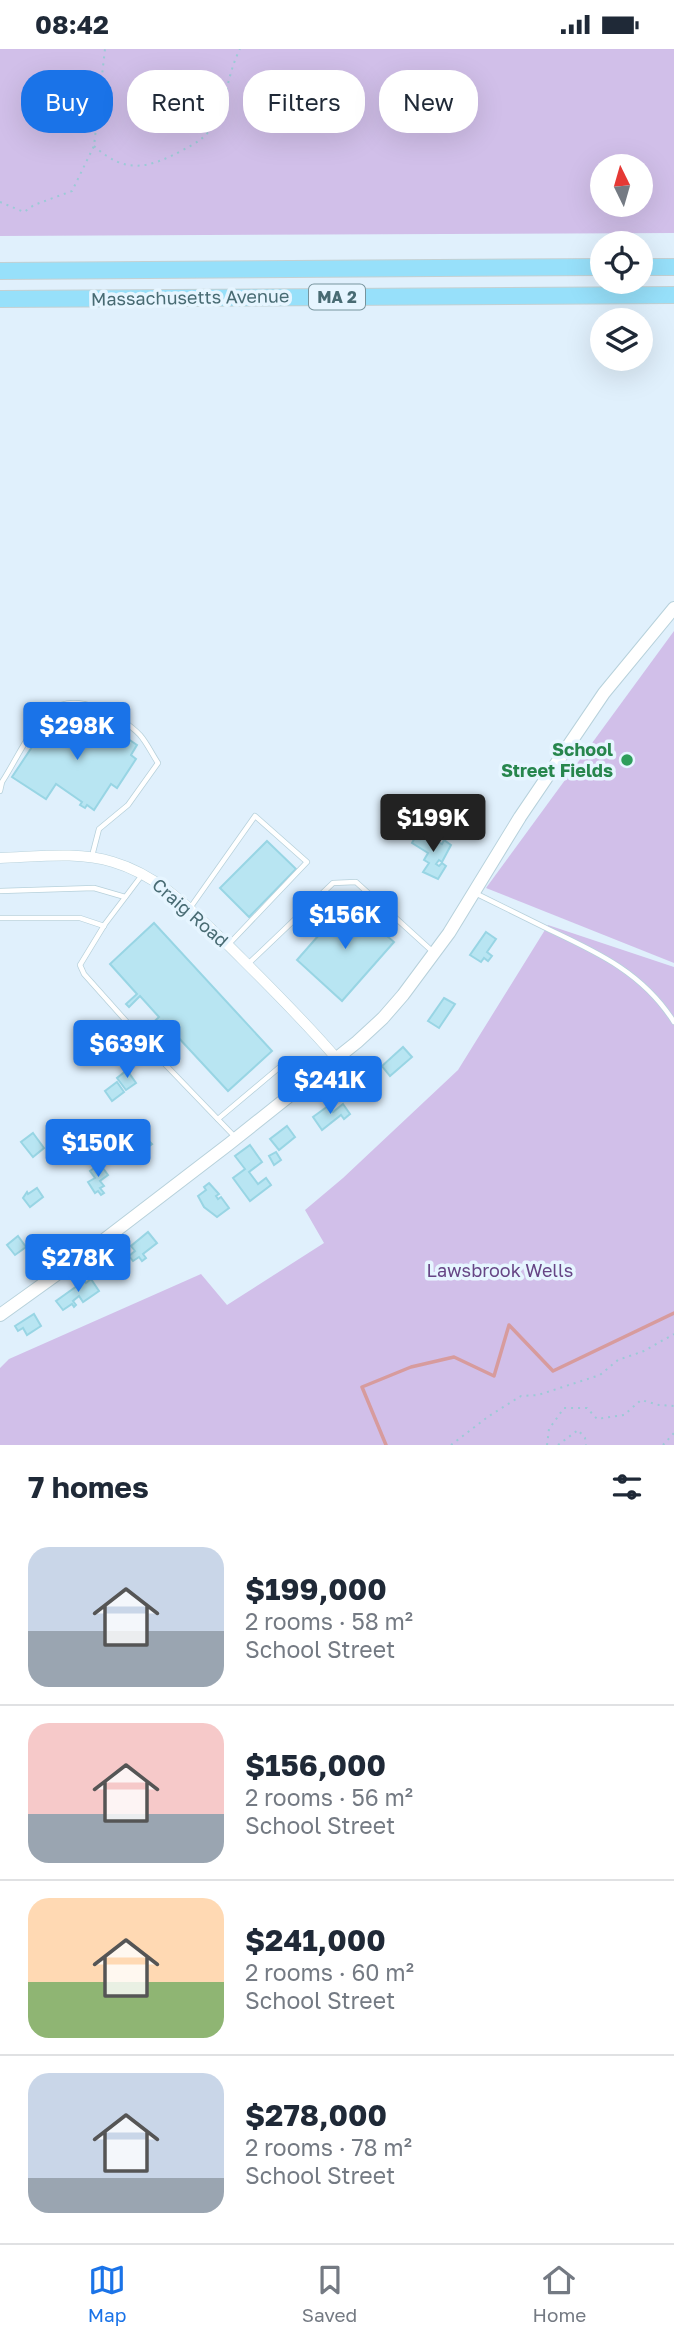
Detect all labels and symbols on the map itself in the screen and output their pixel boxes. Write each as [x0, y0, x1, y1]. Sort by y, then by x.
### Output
north arrow [590, 154, 653, 217]
street label: Massachusetts Avenue [91, 284, 289, 310]
road number: MA 2 [309, 285, 365, 309]
pin: $298K [28, 703, 126, 762]
place label: School Street Fields [501, 738, 613, 781]
marker: School Street Fields [619, 752, 635, 768]
pin: $199K [384, 795, 482, 854]
street label: Craig Road [148, 873, 233, 951]
pin: $156K [296, 891, 394, 951]
pin: $639K [78, 1021, 176, 1080]
pin: $241K [281, 1056, 379, 1116]
pin: $150K [49, 1119, 147, 1179]
pin: $278K [29, 1235, 127, 1294]
park label: Lawsbrook Wells [427, 1259, 573, 1281]

